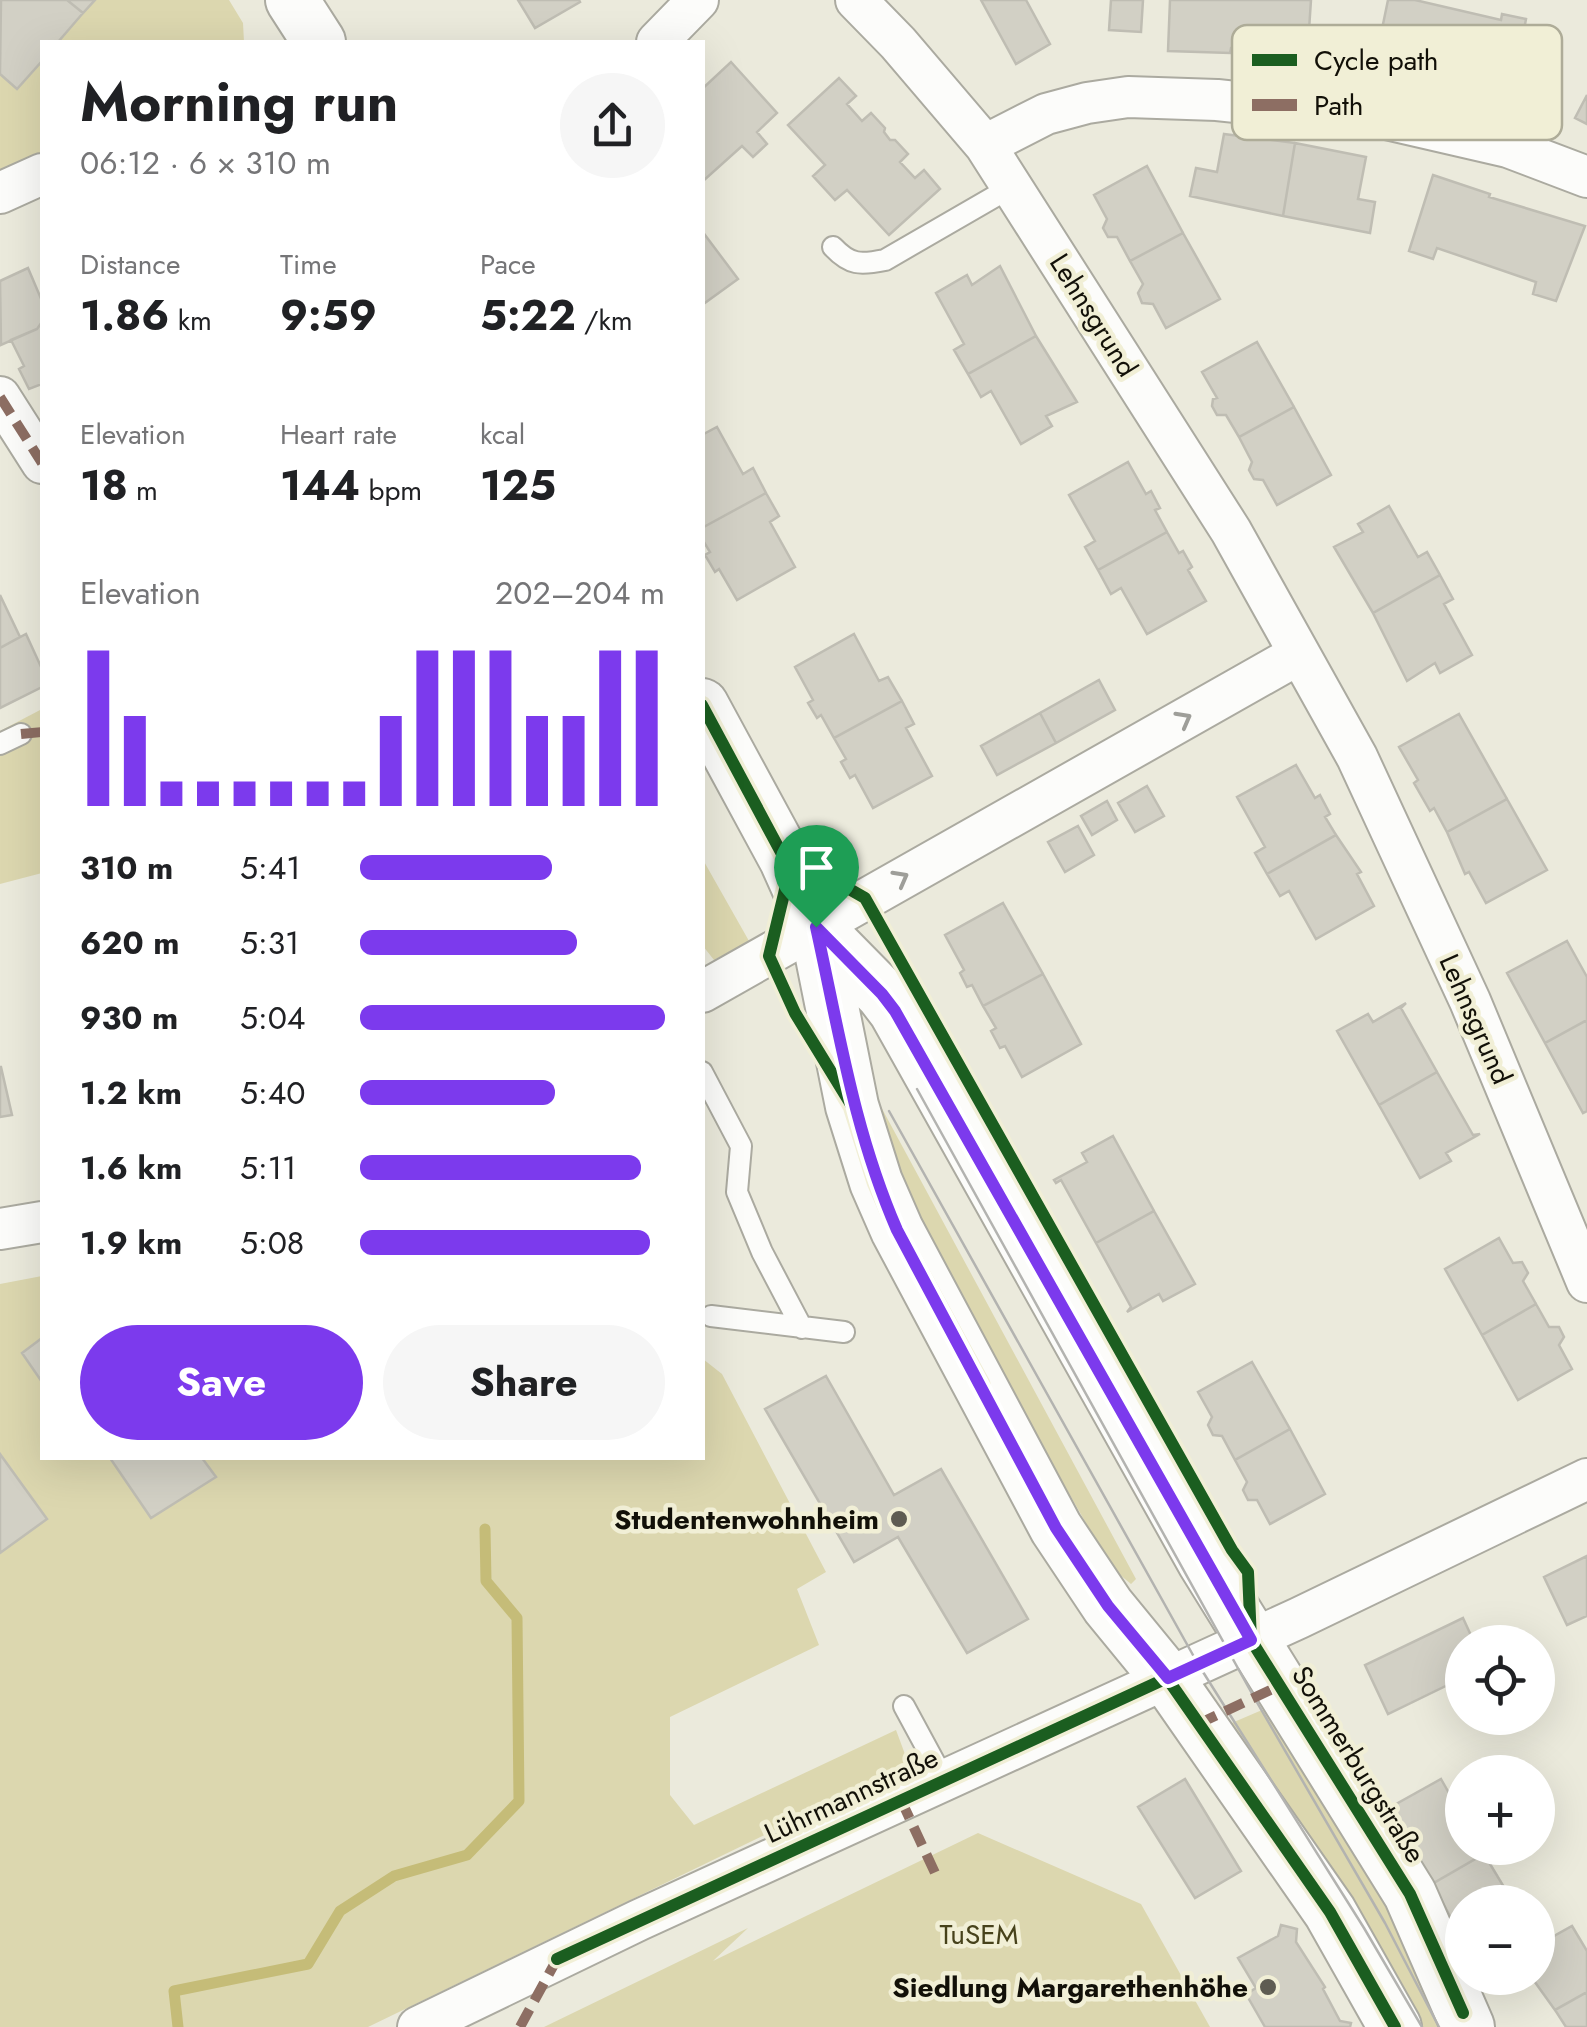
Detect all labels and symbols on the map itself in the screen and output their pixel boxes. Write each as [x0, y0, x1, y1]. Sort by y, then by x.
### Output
legend [1232, 25, 1562, 140]
text: Cycle path [1314, 40, 1439, 81]
text: Path [1314, 85, 1363, 126]
street label: Lehnsgrund [1039, 246, 1148, 385]
one-way arrow [1174, 712, 1192, 732]
pin [774, 825, 859, 928]
one-way arrow [890, 871, 908, 891]
street label: Lehnsgrund [1429, 948, 1522, 1091]
place label: Studentenwohnheim [614, 1499, 879, 1540]
marker: Studentenwohnheim [888, 1508, 910, 1530]
street label: Sommerburgstraße [1281, 1658, 1436, 1871]
street label: Lührmannstraße [758, 1737, 945, 1854]
park label: TuSEM [940, 1914, 1018, 1955]
place label: Siedlung Margarethenhöhe [892, 1967, 1248, 2008]
marker: Siedlung Margarethenhöhe [1257, 1976, 1279, 1998]

